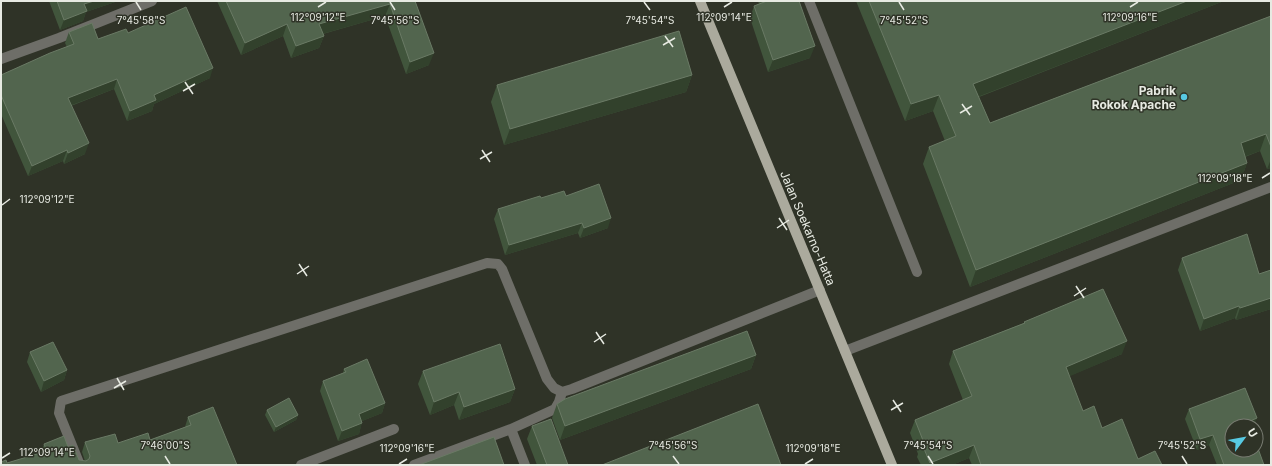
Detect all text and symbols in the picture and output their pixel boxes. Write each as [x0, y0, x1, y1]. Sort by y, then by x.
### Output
text: 112°09'12"E [290, 11, 346, 23]
text: 112°09'14"E [696, 11, 752, 23]
text: 112°09'16"E [1102, 11, 1158, 23]
text: 7°45'58"S [117, 14, 165, 26]
text: 7°45'56"S [371, 14, 419, 26]
text: 7°45'54"S [626, 14, 674, 26]
text: 7°45'52"S [880, 14, 928, 26]
place label: Pabrik Rokok Apache [1092, 83, 1176, 112]
marker: Pabrik Rokok Apache [1179, 92, 1189, 102]
street label: Jalan Soekarno-Hatta [777, 168, 839, 288]
text: 112°09'18"E [1197, 172, 1253, 184]
text: 112°09'12"E [19, 193, 75, 205]
north arrow [1224, 418, 1264, 458]
text: U [1244, 426, 1261, 440]
text: 7°46'00"S [140, 439, 190, 451]
text: 7°45'56"S [649, 439, 697, 451]
text: 7°45'54"S [904, 439, 952, 451]
text: 7°45'52"S [1158, 439, 1206, 451]
text: 112°09'16"E [379, 442, 435, 454]
text: 112°09'18"E [785, 442, 841, 454]
text: 112°09'14"E [19, 446, 75, 458]

